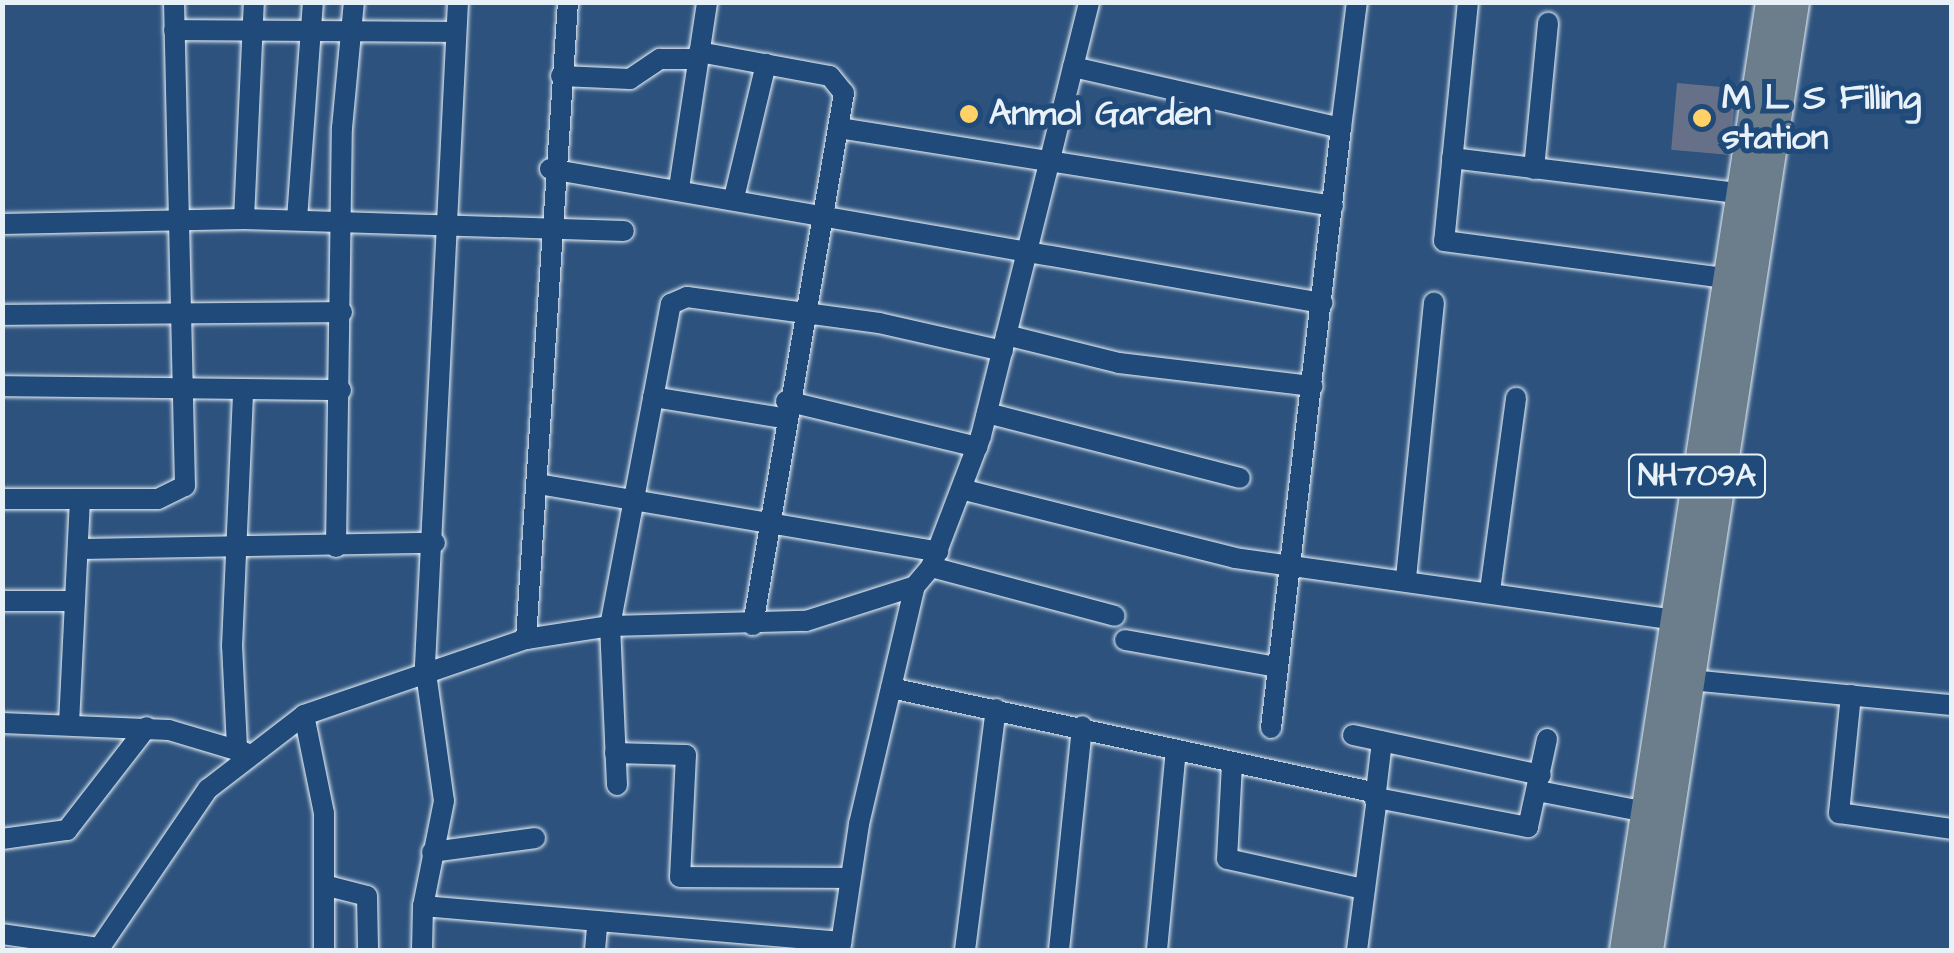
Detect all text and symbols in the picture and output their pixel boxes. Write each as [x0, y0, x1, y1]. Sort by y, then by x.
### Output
place label: M L S Filling station [1722, 77, 1921, 159]
place label: Anmol Garden [989, 93, 1211, 135]
marker: Anmol Garden [958, 103, 980, 125]
marker: M L S Filling station [1691, 107, 1713, 129]
road number: NH709A [1627, 449, 1767, 503]

